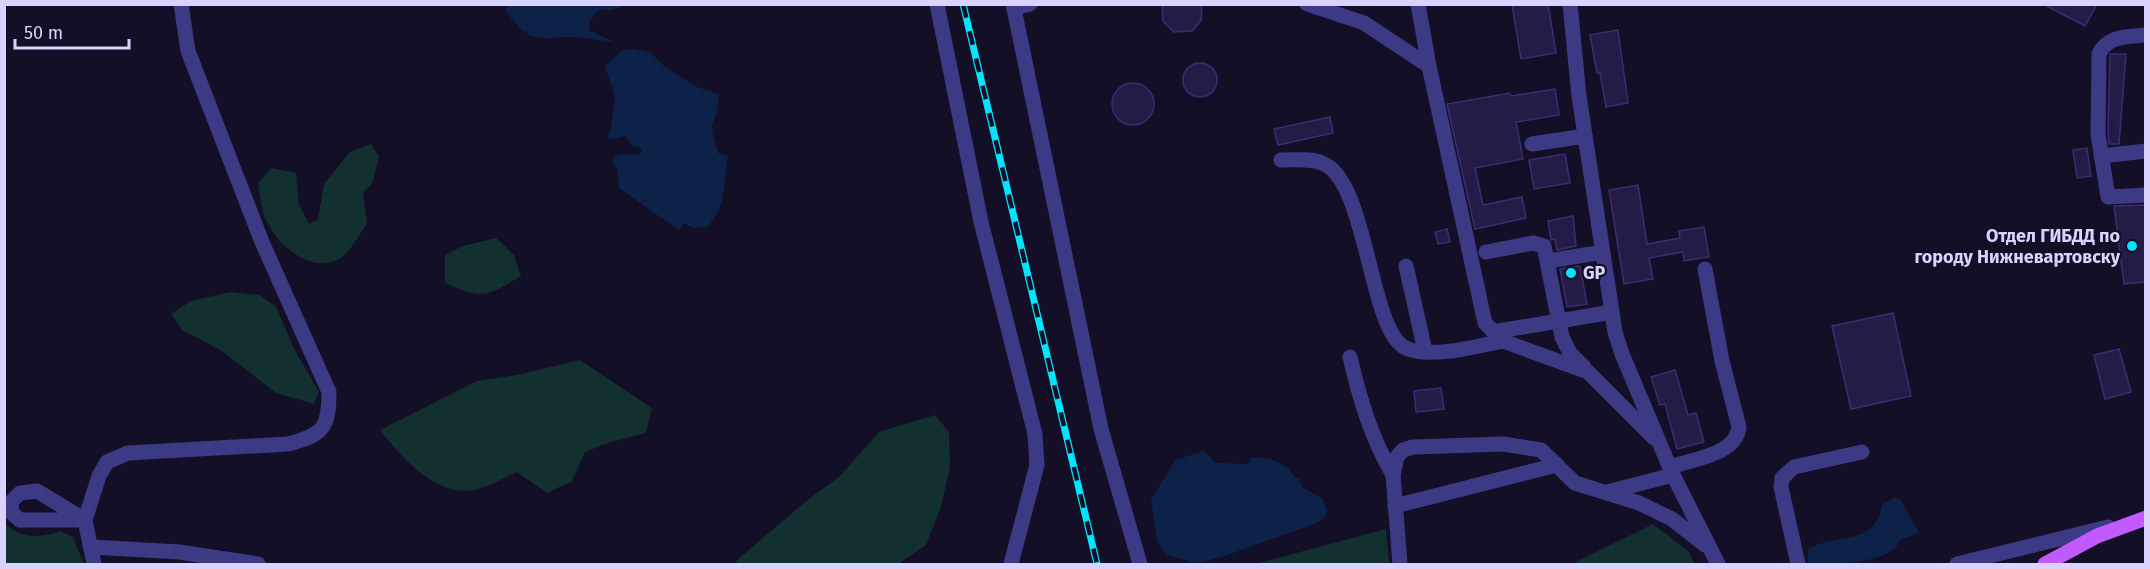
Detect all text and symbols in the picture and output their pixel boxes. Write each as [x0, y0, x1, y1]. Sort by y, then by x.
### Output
scale bar [15, 12, 129, 50]
text: 50 m [24, 22, 63, 44]
place label: Отдел ГИБДД по городу Нижневартовску [1914, 225, 2121, 268]
marker: Отдел ГИБДД по городу Нижневартовску [2125, 239, 2139, 253]
place label: GP [1583, 262, 1606, 284]
marker: GP [1564, 266, 1578, 280]

